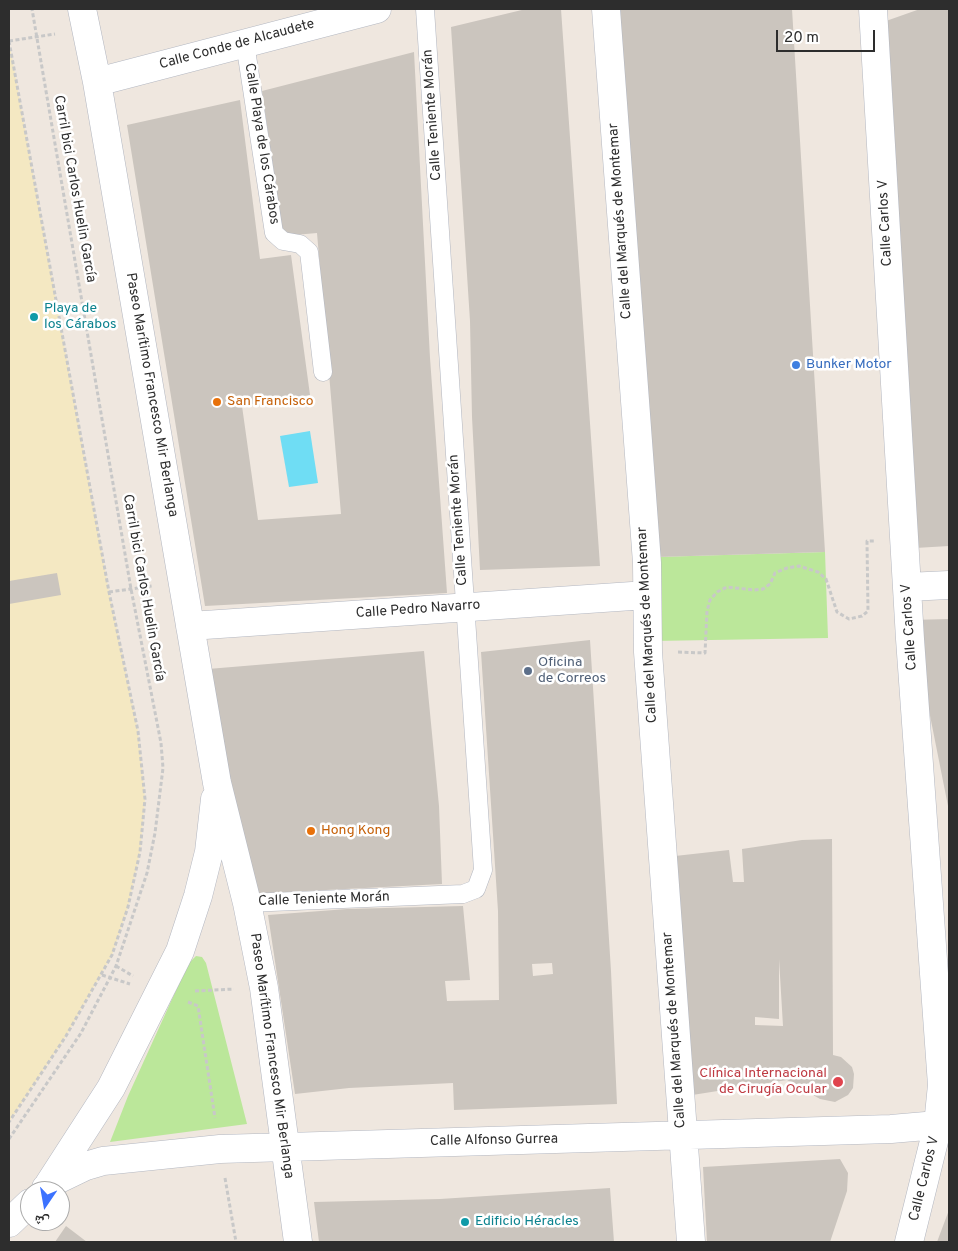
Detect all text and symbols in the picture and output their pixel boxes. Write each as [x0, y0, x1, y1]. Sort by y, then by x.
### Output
street label: Calle Conde de Alcaudete [158, 16, 316, 74]
scale bar [778, 20, 877, 52]
text: 20 m [784, 29, 819, 48]
street label: Calle Teniente Morán [420, 49, 446, 181]
street label: Calle Playa de los Cárabos [240, 62, 282, 226]
street label: Carril bici Carlos Huelin García [49, 94, 99, 284]
street label: Calle del Marqués de Montemar [606, 122, 636, 320]
street label: Calle Carlos V [875, 179, 897, 267]
street label: Paseo Marítimo Francesco Mir Berlanga [121, 272, 181, 518]
place label: Playa de los Cárabos [44, 301, 116, 334]
marker: Playa de los Cárabos [28, 311, 40, 323]
place label: Bunker Motor [806, 357, 892, 373]
marker: Bunker Motor [790, 359, 802, 371]
place label: San Francisco [227, 394, 314, 410]
marker: San Francisco [211, 396, 223, 408]
street label: Calle Teniente Morán [446, 454, 472, 586]
street label: Carril bici Carlos Huelin García [118, 493, 168, 683]
street label: Calle del Marqués de Montemar [634, 526, 662, 724]
street label: Calle Carlos V [899, 583, 921, 671]
street label: Calle Pedro Navarro [355, 597, 481, 623]
place label: Oficina de Correos [538, 655, 606, 688]
marker: Oficina de Correos [522, 665, 534, 677]
place label: Hong Kong [321, 823, 390, 839]
marker: Hong Kong [305, 825, 317, 837]
street label: Calle Teniente Morán [258, 889, 390, 911]
street label: Calle del Marqués de Montemar [660, 931, 690, 1129]
street label: Paseo Marítimo Francesco Mir Berlanga [245, 932, 297, 1180]
place label: Clínica Internacional de Cirugía Ocular [699, 1066, 827, 1098]
marker: Clínica Internacional de Cirugía Ocular [831, 1075, 845, 1089]
street label: Calle Alfonso Gurrea [430, 1131, 558, 1151]
street label: Calle Carlos V [906, 1135, 944, 1223]
north arrow [20, 1181, 70, 1231]
text: ش [33, 1210, 51, 1230]
place label: Edificio Héracles [475, 1214, 579, 1230]
marker: Edificio Héracles [459, 1216, 471, 1228]

